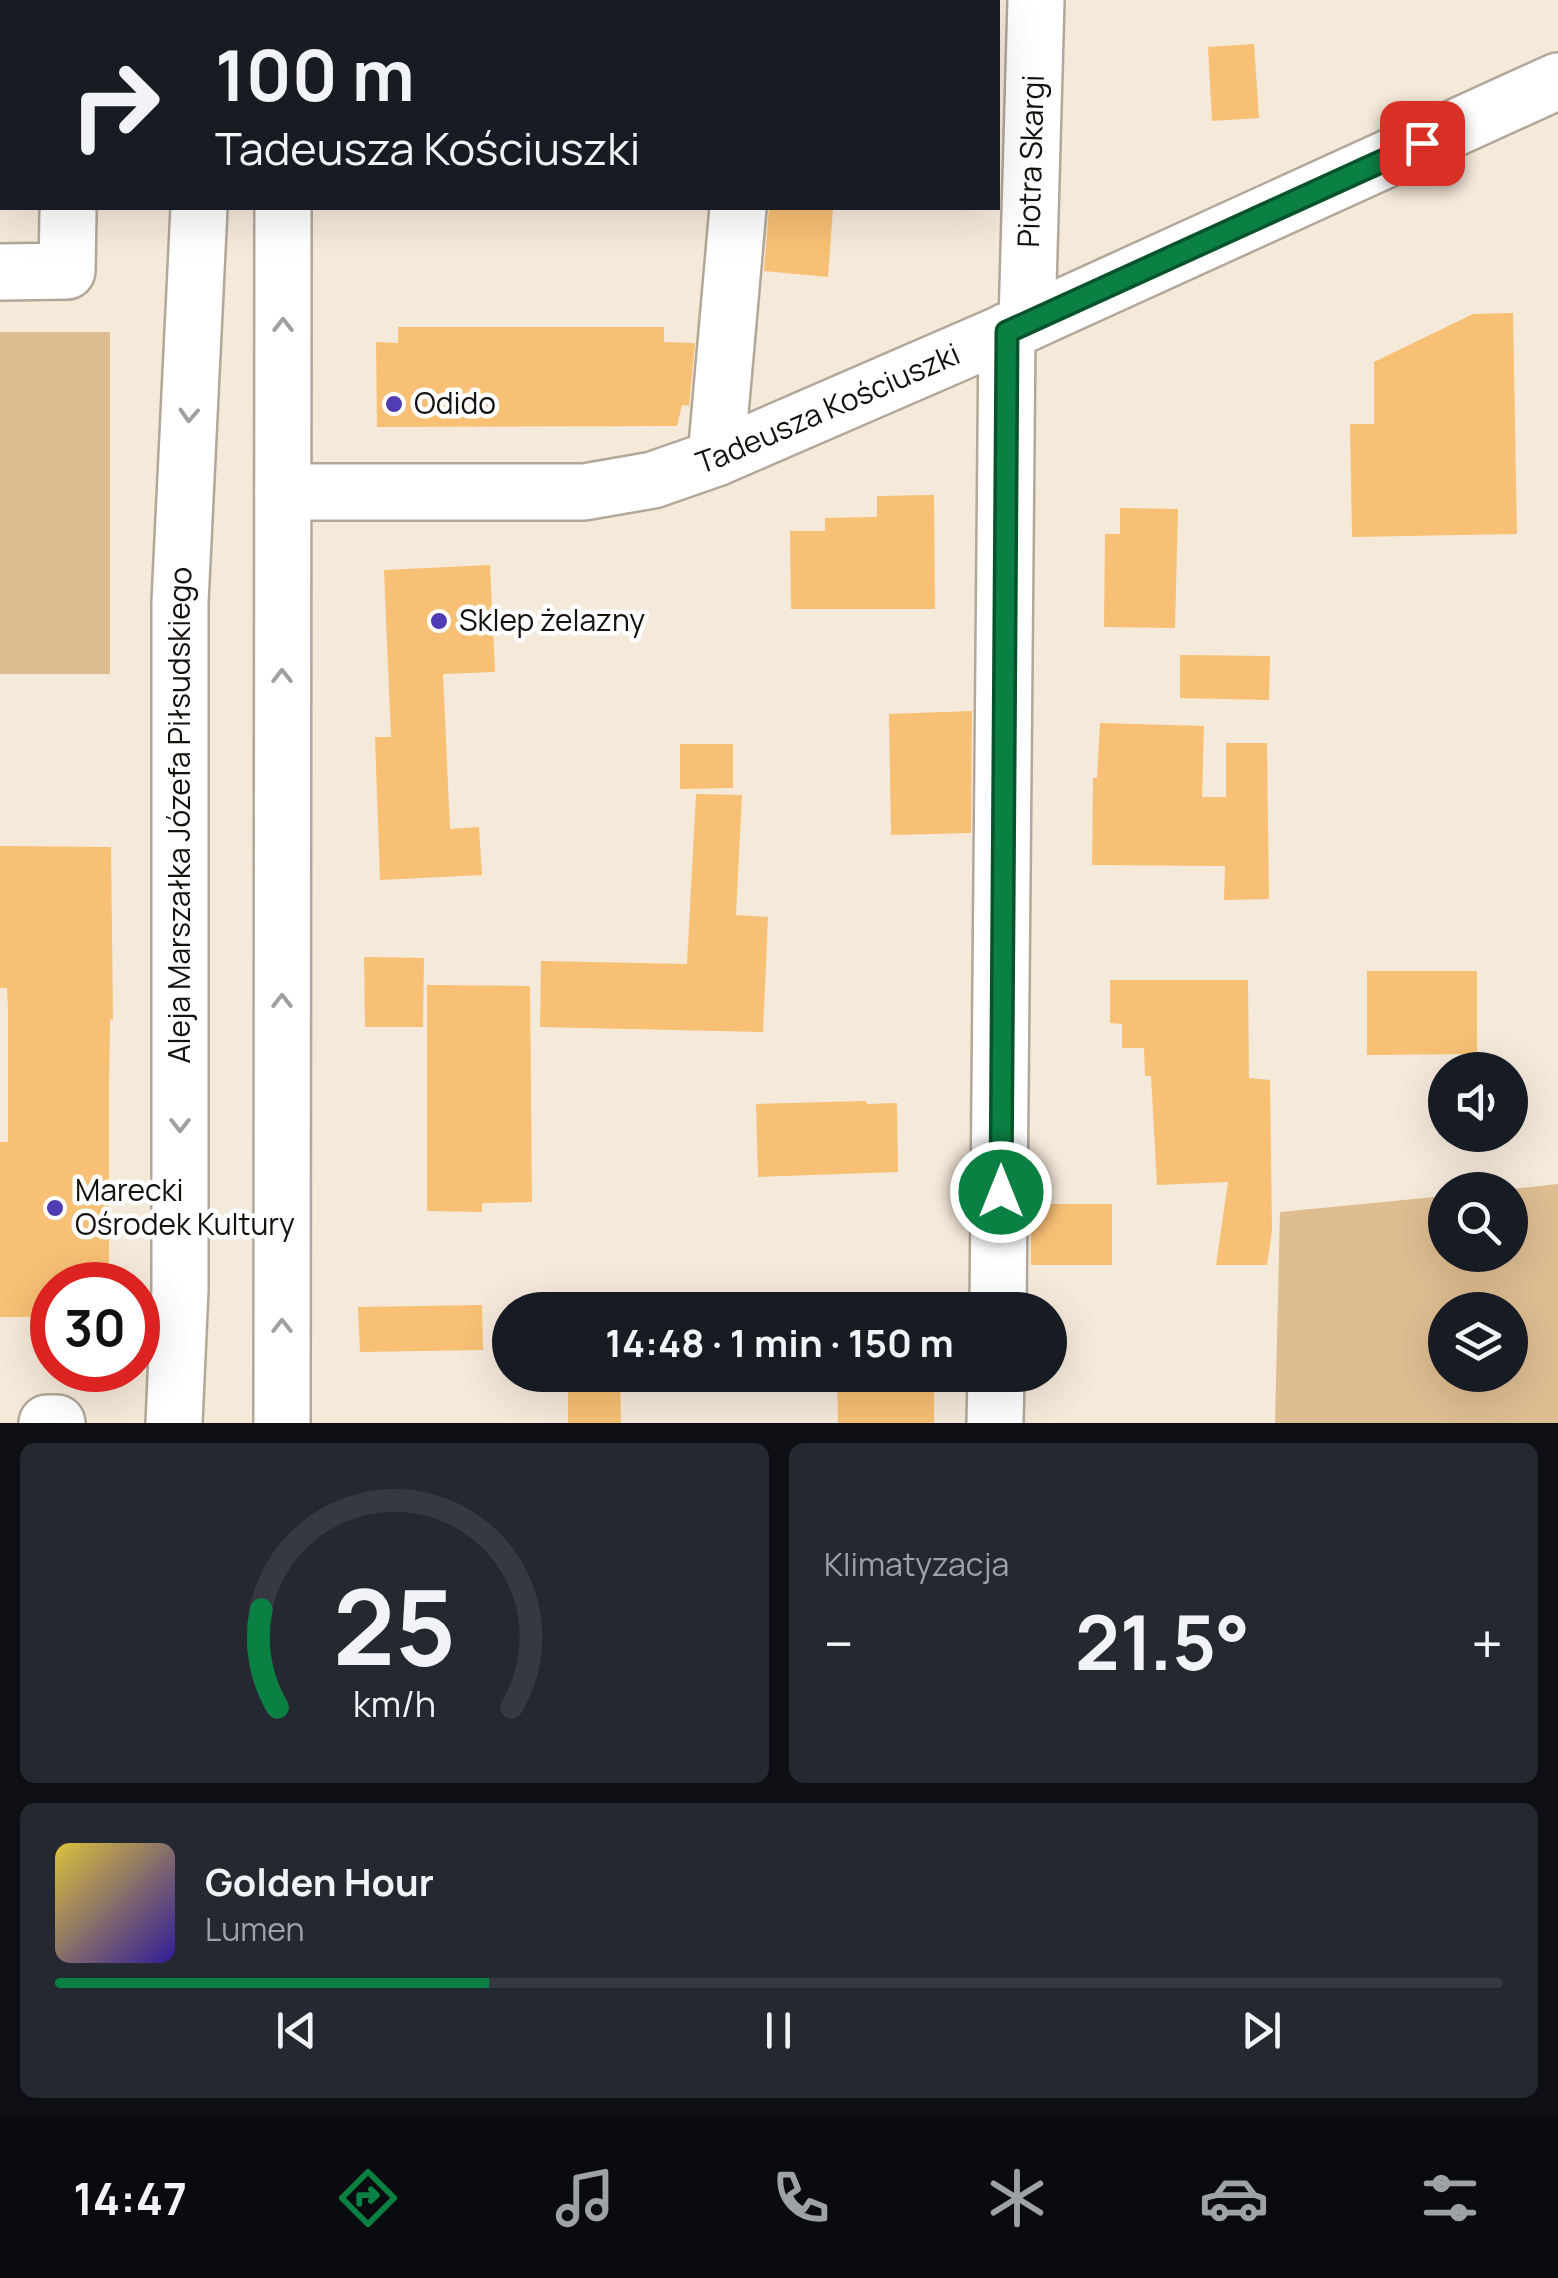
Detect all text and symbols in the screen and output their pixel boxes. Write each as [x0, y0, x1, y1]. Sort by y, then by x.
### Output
text: 100 m [215, 26, 415, 122]
icon: right [50, 40, 180, 170]
street label: Piotra Skargi [1007, 74, 1053, 248]
pin [1380, 101, 1465, 186]
icon: arrive [1395, 116, 1450, 171]
text: Tadeusza Kościuszki [215, 117, 640, 179]
one-way arrow [272, 316, 294, 332]
street label: Tadeusza Kościuszki [690, 333, 966, 482]
place label: Odido [414, 382, 496, 423]
marker: Odido [383, 393, 405, 415]
one-way arrow [178, 408, 199, 424]
street label: Aleja Marszałka Józefa Piłsudskiego [158, 566, 201, 1064]
place label: Sklep żelazny [459, 599, 645, 640]
marker: Sklep żelazny [428, 610, 450, 632]
one-way arrow [272, 667, 293, 683]
one-way arrow [271, 992, 293, 1008]
map controls [1428, 1052, 1528, 1392]
button: sound [1428, 1052, 1528, 1152]
one-way arrow [169, 1118, 191, 1134]
position arrow [949, 1140, 1053, 1244]
place label: Marecki Ośrodek Kultury [75, 1169, 295, 1244]
button: search [1428, 1172, 1528, 1272]
marker: Marecki Ośrodek Kultury [44, 1197, 66, 1219]
speed limit sign: 30 [30, 1262, 160, 1392]
button: layers [1428, 1292, 1528, 1392]
text: 14:48 · 1 min · 150 m [605, 1316, 954, 1368]
one-way arrow [271, 1317, 293, 1332]
text: Klimatyzacja [824, 1542, 1009, 1586]
text: 25 [333, 1554, 456, 1696]
text: 21.5° [1075, 1590, 1250, 1693]
text: − [824, 1605, 854, 1681]
text: + [1471, 1605, 1503, 1681]
text: km/h [353, 1679, 436, 1728]
text: Golden Hour [205, 1855, 434, 1907]
text: Lumen [205, 1907, 305, 1951]
icon: previous [269, 2003, 324, 2058]
icon: pause [751, 2003, 806, 2058]
icon: next [1234, 2003, 1289, 2058]
icon: directions [333, 2163, 403, 2233]
icon: music [550, 2163, 620, 2233]
icon: phone [766, 2163, 836, 2233]
icon: climate [982, 2163, 1052, 2233]
icon: car [1199, 2163, 1269, 2233]
icon: filters [1415, 2163, 1485, 2233]
text: 14:47 [73, 2167, 187, 2229]

